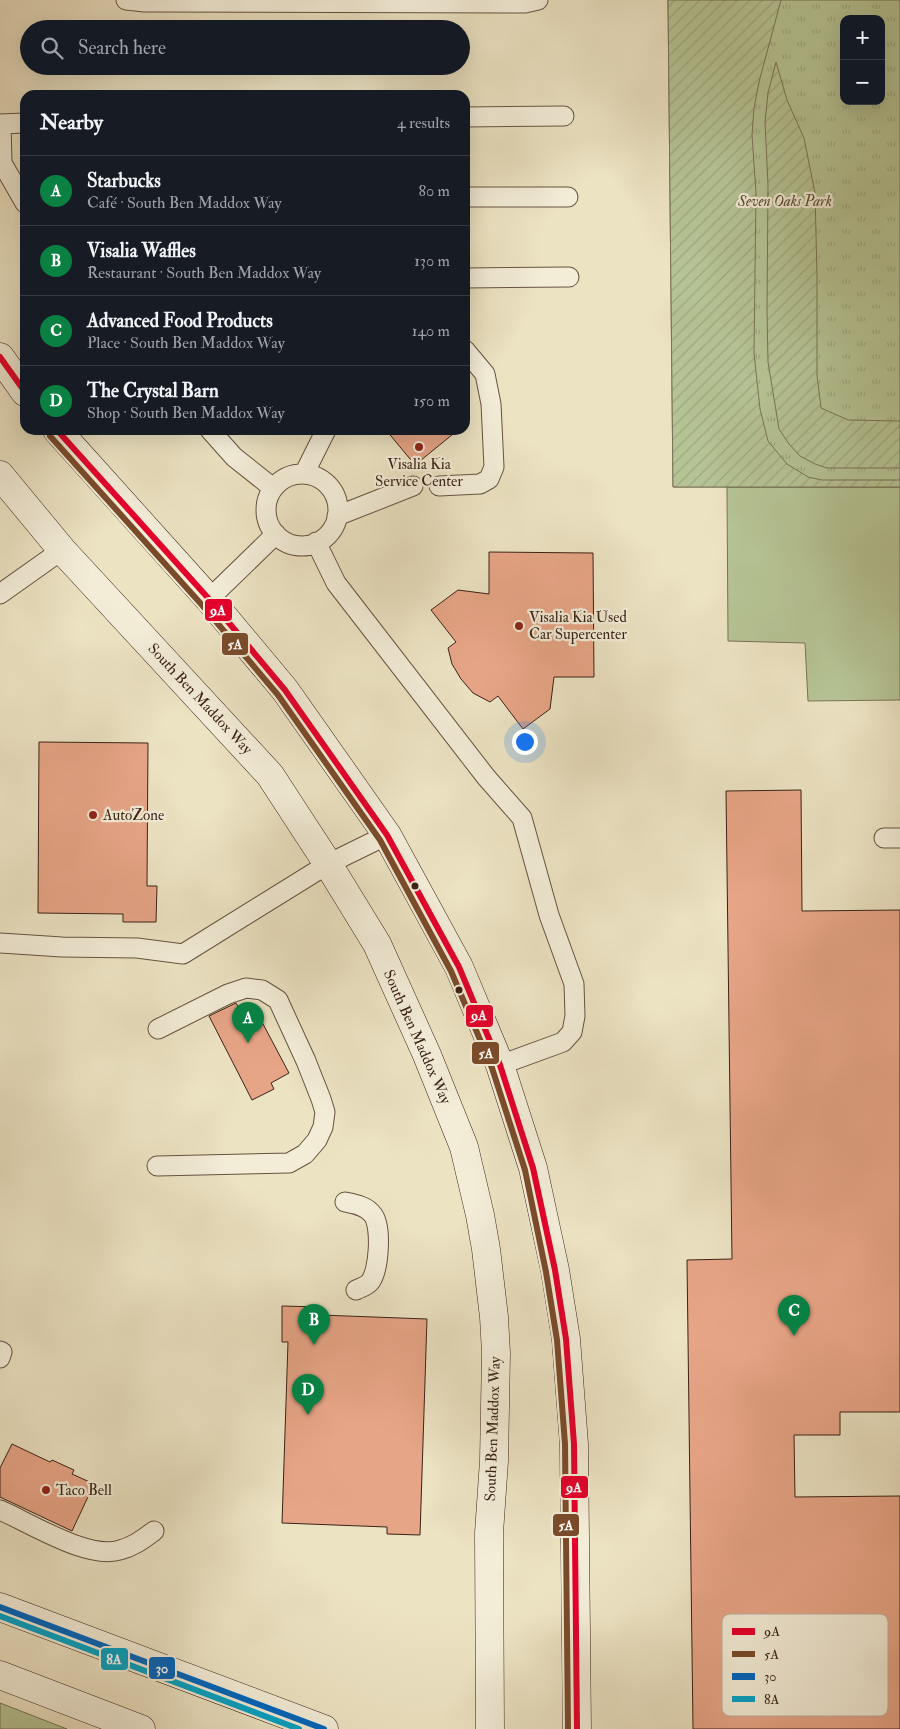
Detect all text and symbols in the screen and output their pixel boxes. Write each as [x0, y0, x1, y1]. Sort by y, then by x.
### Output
map controls [840, 15, 885, 105]
button: + [840, 15, 885, 60]
search box [20, 20, 470, 75]
icon: search [38, 34, 66, 62]
text: Search here [78, 36, 166, 60]
button: − [840, 60, 885, 105]
text: Nearby [40, 109, 103, 136]
text: 4 results [397, 113, 450, 133]
text: Starbucks [87, 169, 161, 193]
text: A [51, 181, 61, 201]
text: 80 m [419, 181, 450, 201]
park label: Seven Oaks Park [737, 192, 832, 211]
text: Café · South Ben Maddox Way [87, 193, 282, 213]
text: Visalia Waffles [87, 239, 196, 263]
text: B [51, 251, 61, 271]
text: 130 m [414, 251, 450, 271]
text: Restaurant · South Ben Maddox Way [87, 263, 321, 283]
text: Advanced Food Products [87, 309, 273, 333]
text: C [50, 321, 62, 341]
text: 140 m [412, 321, 450, 341]
text: Place · South Ben Maddox Way [87, 333, 285, 353]
text: The Crystal Barn [87, 379, 219, 403]
text: D [49, 391, 63, 411]
text: 150 m [413, 391, 450, 411]
text: Shop · South Ben Maddox Way [87, 403, 285, 423]
marker: Visalia Kia Service Center [413, 441, 425, 453]
place label: Visalia Kia Service Center [375, 455, 463, 491]
line badge: 9A [204, 598, 233, 622]
text: 9A [208, 602, 226, 619]
place label: Visalia Kia Used Car Supercenter [529, 608, 627, 645]
marker: Visalia Kia Used Car Supercenter [513, 620, 525, 632]
line badge: 5A [221, 632, 249, 656]
text: 5A [227, 636, 243, 653]
street label: South Ben Maddox Way [144, 640, 257, 759]
your location [512, 729, 538, 755]
place label: AutoZone [102, 806, 164, 825]
marker: AutoZone [87, 809, 99, 821]
unlabelled marker [410, 881, 420, 891]
street label: South Ben Maddox Way [379, 967, 455, 1107]
unlabelled marker [454, 985, 464, 995]
pin: A [232, 1002, 264, 1043]
line badge: 9A [465, 1004, 494, 1028]
text: 9A [469, 1007, 487, 1024]
line badge: 5A [471, 1041, 500, 1065]
text: 5A [478, 1045, 494, 1062]
pin: C [778, 1295, 810, 1336]
pin: B [298, 1304, 330, 1345]
street label: South Ben Maddox Way [481, 1356, 505, 1502]
pin: D [292, 1374, 324, 1415]
line badge: 9A [560, 1475, 589, 1499]
text: 9A [564, 1479, 582, 1496]
place label: Taco Bell [56, 1481, 112, 1500]
marker: Taco Bell [40, 1484, 52, 1496]
line badge: 5A [552, 1513, 580, 1537]
text: 5A [558, 1517, 574, 1534]
legend [722, 1614, 888, 1716]
text: 9A [763, 1623, 780, 1640]
text: 5A [764, 1646, 779, 1663]
line badge: 8A [100, 1647, 129, 1671]
text: 8A [106, 1651, 122, 1668]
line badge: 30 [148, 1656, 176, 1680]
text: 30 [156, 1660, 168, 1677]
text: 30 [764, 1668, 777, 1685]
text: 8A [764, 1691, 780, 1708]

